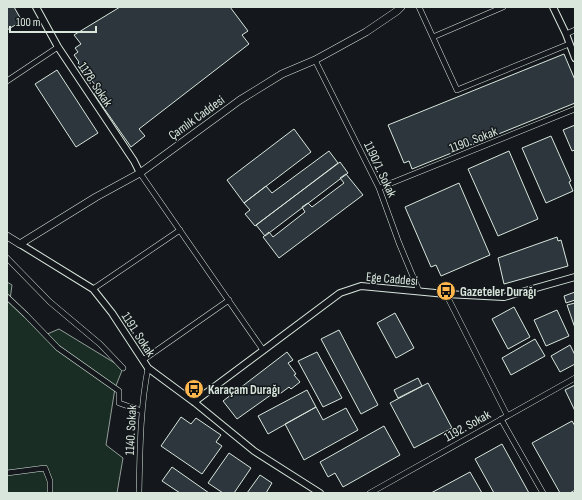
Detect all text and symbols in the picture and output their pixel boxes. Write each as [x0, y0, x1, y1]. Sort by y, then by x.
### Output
scale bar [10, 8, 96, 34]
text: 100 m [16, 15, 41, 30]
street label: 1178. Sokak [74, 59, 116, 110]
street label: Çamlık Caddesi [165, 92, 228, 144]
street label: 1190. Sokak [447, 123, 500, 156]
street label: 1190/1. Sokak [360, 139, 400, 200]
street label: Ege Caddesi [365, 269, 419, 289]
bus stop icon: Gazeteler Durağı [435, 280, 457, 302]
place label: Gazeteler Durağı [460, 284, 536, 300]
street label: 1191. Sokak [118, 309, 159, 360]
bus stop icon: Karaçam Durağı [183, 378, 205, 400]
place label: Karaçam Durağı [208, 382, 280, 398]
street label: 1140. Sokak [122, 404, 140, 456]
street label: 1192. Sokak [441, 407, 494, 445]

